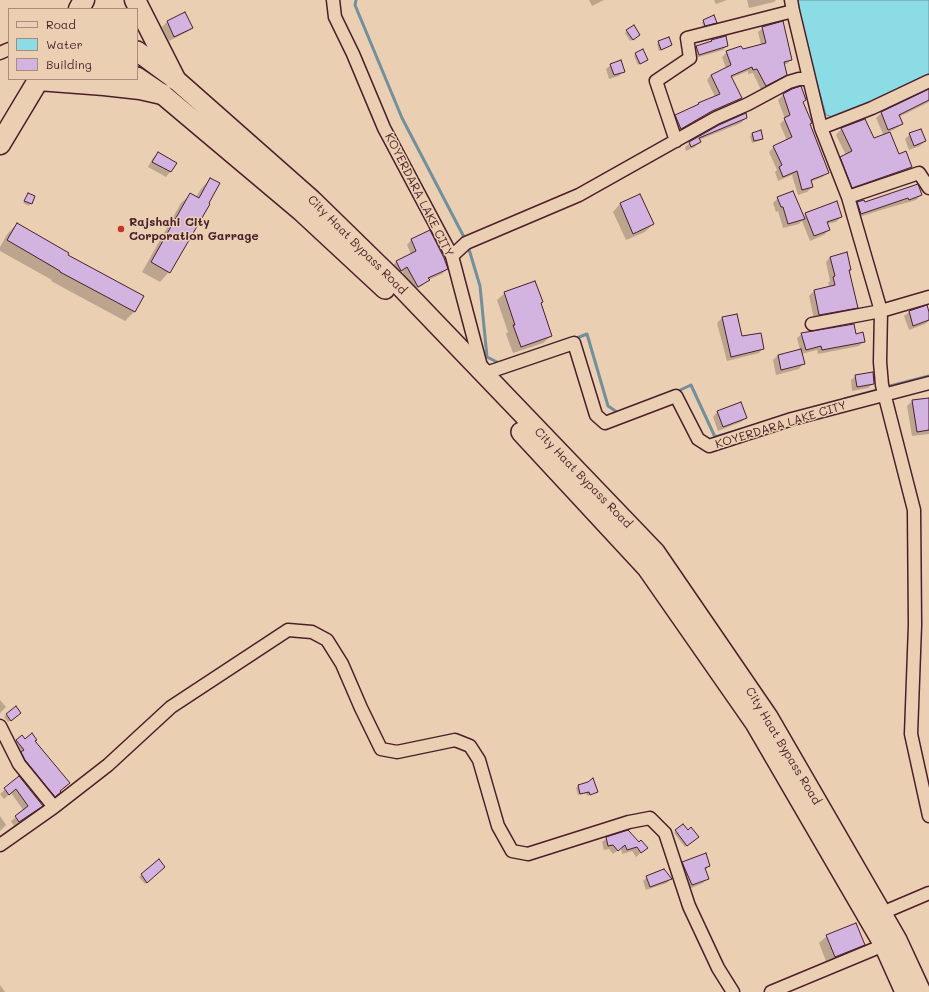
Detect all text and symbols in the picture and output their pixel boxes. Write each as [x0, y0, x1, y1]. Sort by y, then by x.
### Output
legend [8, 8, 138, 80]
text: Road [46, 16, 76, 32]
text: Water [46, 36, 83, 52]
text: Building [46, 56, 92, 72]
street label: KOYERDARA LAKE CITY [382, 131, 456, 259]
street label: City Haat Bypass Road [304, 192, 410, 298]
place label: Rajshahi City Corporation Garrage [129, 215, 259, 243]
marker: Rajshahi City Corporation Garrage [116, 224, 126, 234]
street label: KOYERDARA LAKE CITY [714, 398, 848, 452]
street label: City Haat Bypass Road [531, 425, 635, 531]
street label: City Haat Bypass Road [742, 685, 824, 807]

